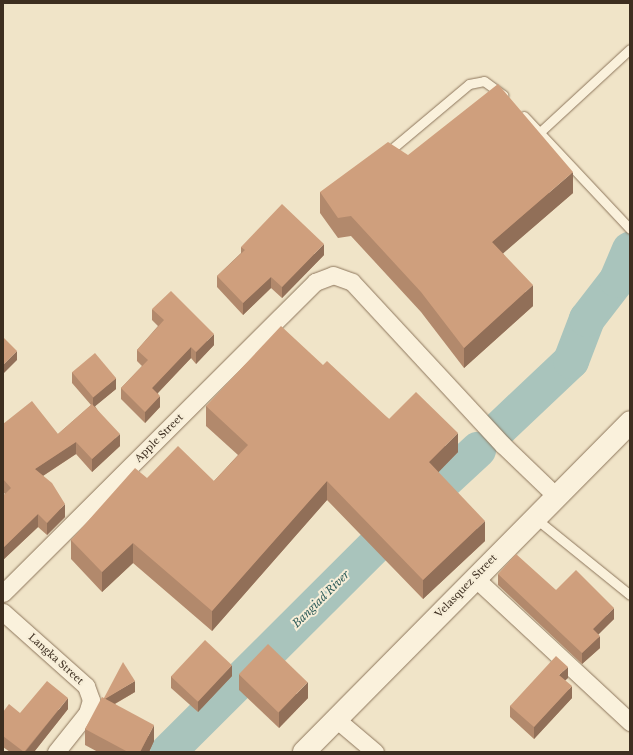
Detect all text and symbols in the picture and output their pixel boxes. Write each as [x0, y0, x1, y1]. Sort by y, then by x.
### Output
street label: Apple Street [132, 411, 186, 465]
street label: Velasquez Street [433, 552, 499, 620]
water label: Bangiad River [290, 568, 352, 630]
street label: Langka Street [26, 631, 86, 687]

